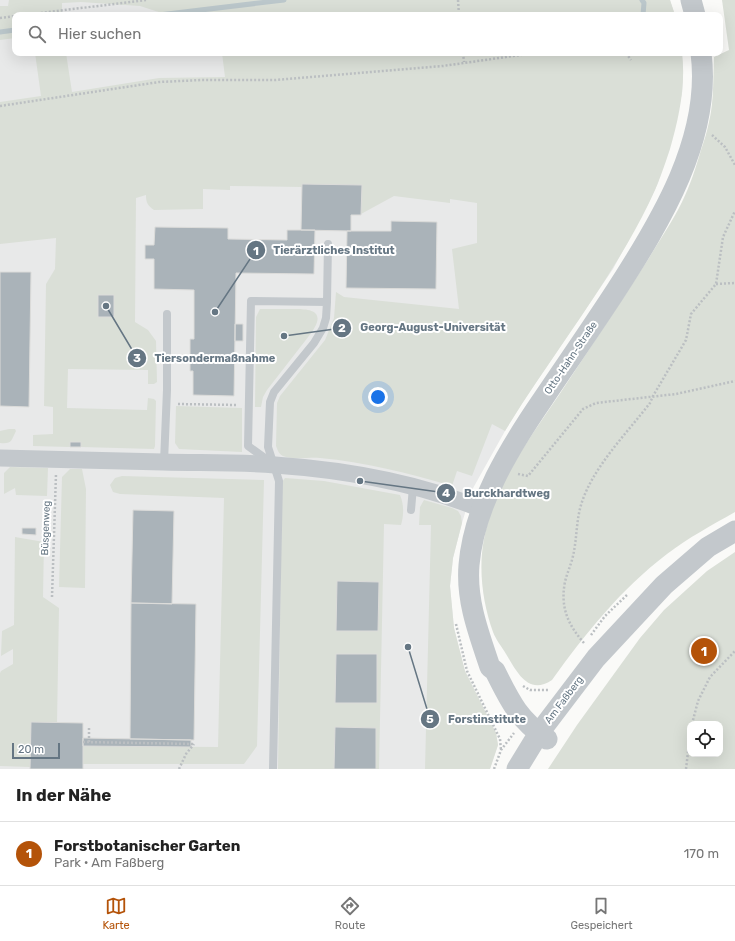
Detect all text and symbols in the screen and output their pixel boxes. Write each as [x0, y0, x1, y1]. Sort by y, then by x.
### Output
search box [12, 12, 723, 56]
icon: search [26, 23, 48, 45]
text: Hier suchen [58, 25, 141, 43]
callout: Tierärztliches Institut [246, 239, 403, 262]
text: 1 [253, 244, 259, 258]
text: Tierärztliches Institut [273, 244, 395, 257]
callout: Georg-August-Universität [332, 316, 514, 339]
street label: Otto-Hahn-Straße [542, 319, 600, 397]
text: 2 [338, 321, 346, 335]
text: Georg-August-Universität [360, 321, 506, 334]
callout: Tiersondermaßnahme [127, 347, 283, 370]
text: 3 [133, 351, 141, 365]
text: Tiersondermaßnahme [155, 352, 276, 365]
your location [368, 387, 388, 407]
callout: Burckhardtweg [436, 482, 558, 505]
text: 4 [442, 486, 450, 500]
text: Burckhardtweg [464, 487, 550, 500]
street label: Büsgenweg [39, 500, 53, 556]
pin: 1 [691, 636, 717, 666]
street label: Am Faßberg [542, 674, 586, 726]
callout: Forstinstitute [420, 708, 534, 731]
text: 5 [426, 712, 434, 726]
text: Forstinstitute [448, 713, 526, 726]
map controls [687, 721, 723, 757]
button: locate [687, 721, 723, 757]
scale bar [12, 741, 60, 760]
text: 20 m [18, 743, 44, 756]
text: In der Nähe [16, 785, 111, 805]
text: Forstbotanischer Garten [54, 837, 240, 855]
text: 1 [26, 846, 32, 861]
text: 170 m [684, 846, 719, 861]
text: Park · Am Faßberg [54, 855, 164, 870]
tab: Karte [103, 895, 130, 932]
tab: Route [335, 895, 365, 932]
tab: Gespeichert [570, 895, 632, 932]

